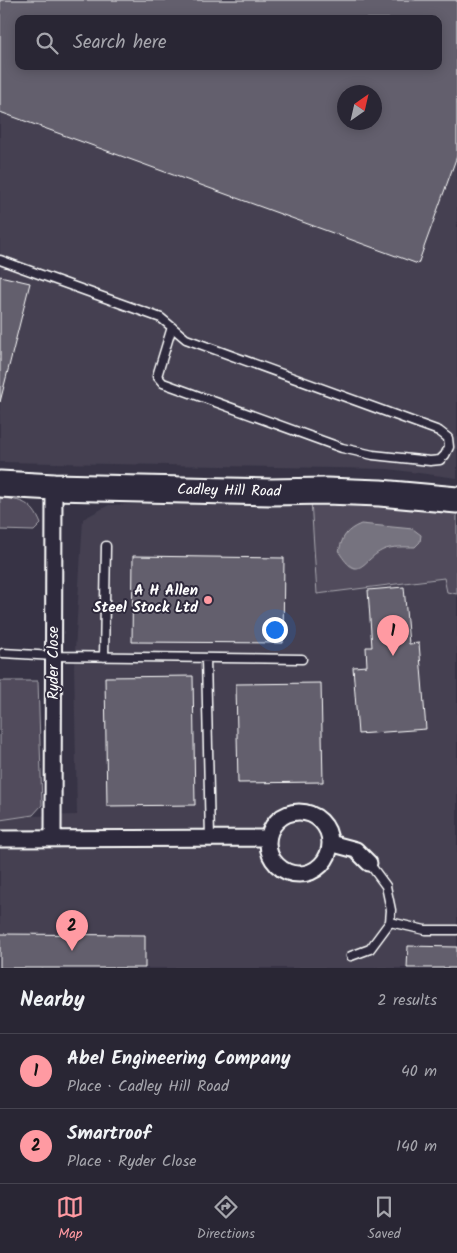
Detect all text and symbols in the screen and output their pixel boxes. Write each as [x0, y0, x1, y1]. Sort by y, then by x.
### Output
search box [15, 15, 442, 70]
text: Search here [73, 28, 167, 58]
icon: search [33, 29, 61, 57]
north arrow [337, 85, 382, 130]
street label: Cadley Hill Road [177, 478, 282, 504]
place label: A H Allen Steel Stock Ltd [93, 579, 199, 620]
marker: A H Allen Steel Stock Ltd [202, 594, 214, 606]
pin: 1 [377, 615, 409, 656]
your location [262, 617, 288, 643]
street label: Ryder Close [42, 626, 66, 700]
pin: 2 [56, 910, 88, 951]
text: Nearby [20, 984, 85, 1017]
text: 2 results [377, 988, 437, 1013]
text: Abel Engineering Company [67, 1044, 291, 1074]
text: 1 [34, 1059, 38, 1084]
text: 40 m [401, 1059, 437, 1084]
text: Place · Cadley Hill Road [67, 1074, 229, 1099]
text: Smartroof [67, 1119, 151, 1149]
text: 2 [31, 1134, 41, 1159]
text: 140 m [396, 1134, 437, 1159]
text: Place · Ryder Close [67, 1149, 197, 1174]
tab: Map [56, 1193, 84, 1245]
tab: Directions [197, 1193, 255, 1245]
tab: Saved [367, 1193, 401, 1245]

